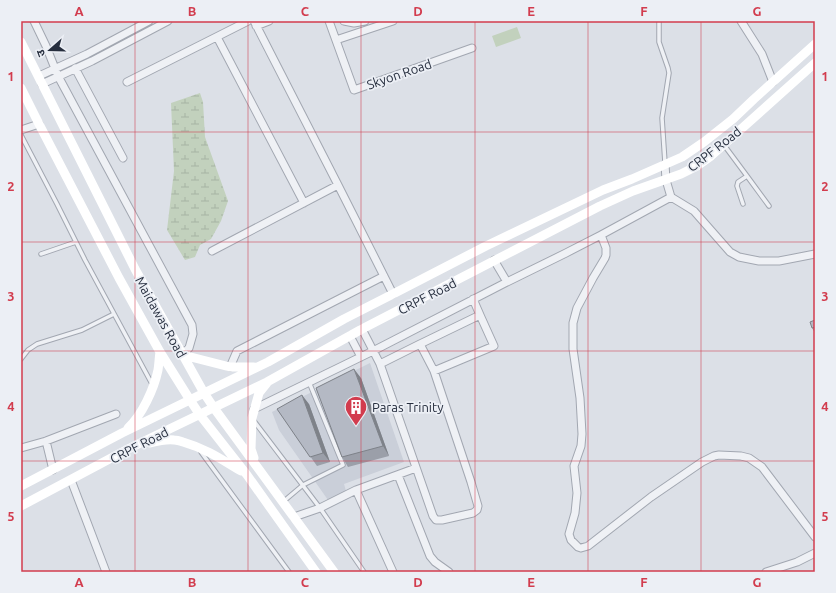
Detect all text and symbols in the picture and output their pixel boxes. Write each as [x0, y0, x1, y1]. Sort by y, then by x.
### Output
text: A [74, 4, 84, 18]
text: B [188, 4, 197, 18]
text: C [301, 4, 310, 18]
text: D [413, 4, 423, 18]
text: E [527, 4, 535, 18]
text: F [640, 4, 648, 18]
text: G [753, 4, 762, 18]
north arrow [30, 30, 70, 70]
text: उ [34, 48, 47, 58]
street label: Skyon Road [365, 56, 433, 92]
text: 1 [7, 69, 15, 83]
text: 1 [821, 69, 829, 83]
street label: CRPF Road [685, 124, 743, 174]
text: 2 [7, 179, 15, 193]
text: 2 [821, 179, 829, 193]
street label: Maidawas Road [133, 274, 189, 360]
street label: CRPF Road [395, 275, 459, 317]
text: 3 [7, 289, 15, 303]
text: 3 [821, 289, 829, 303]
building icon: Paras Trinity [343, 394, 369, 427]
text: 4 [7, 399, 15, 413]
text: 4 [821, 399, 829, 413]
place label: Paras Trinity [372, 400, 443, 414]
street label: CRPF Road [107, 424, 171, 466]
text: 5 [7, 509, 15, 523]
text: 5 [821, 509, 829, 523]
text: A [74, 575, 84, 589]
text: B [188, 575, 197, 589]
text: C [301, 575, 310, 589]
text: D [413, 575, 423, 589]
text: E [527, 575, 535, 589]
text: F [640, 575, 648, 589]
text: G [753, 575, 762, 589]

